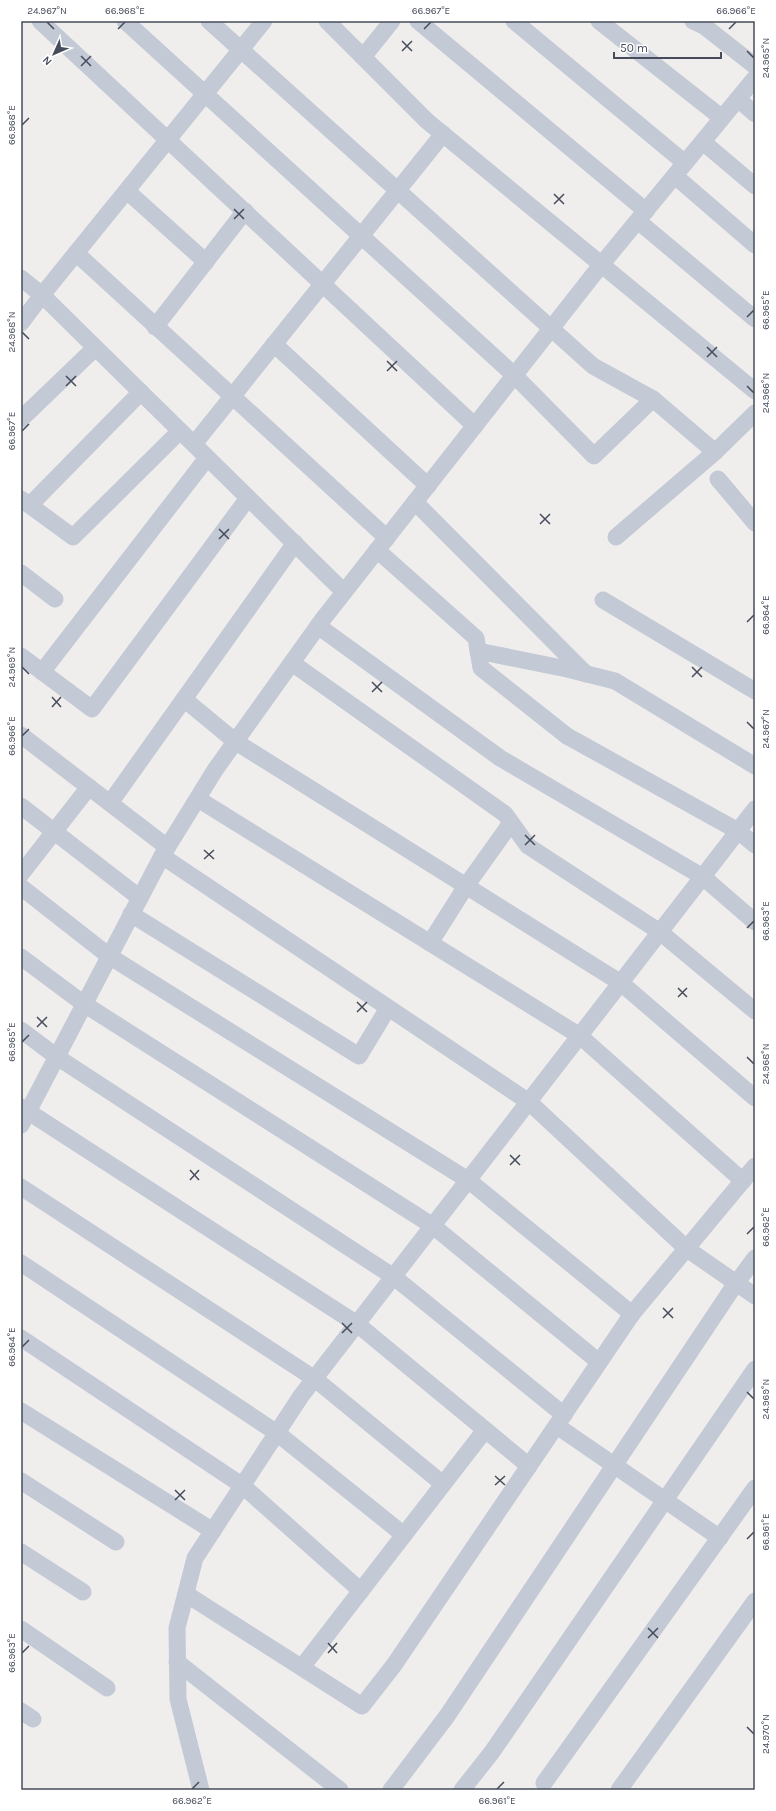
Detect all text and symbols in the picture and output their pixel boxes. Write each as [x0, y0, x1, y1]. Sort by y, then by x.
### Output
text: 24.967°N [27, 5, 67, 17]
text: 66.968°E [105, 5, 145, 17]
text: 66.967°E [412, 5, 450, 17]
text: 66.966°E [716, 5, 756, 17]
north arrow [34, 34, 74, 74]
scale bar [614, 34, 721, 60]
text: 24.965°N [760, 38, 772, 78]
text: 50 m [620, 41, 648, 55]
text: N [40, 53, 55, 68]
text: 66.968°E [6, 105, 18, 145]
text: 66.965°E [760, 290, 772, 330]
text: 24.968°N [6, 311, 18, 353]
text: 24.966°N [760, 373, 772, 413]
text: 66.967°E [6, 412, 18, 450]
text: 66.964°E [760, 595, 772, 635]
text: 24.969°N [6, 647, 18, 687]
text: 24.967°N [760, 709, 772, 749]
text: 66.966°E [6, 716, 18, 756]
text: 66.963°E [760, 901, 772, 941]
text: 66.965°E [6, 1022, 18, 1062]
text: 24.968°N [760, 1043, 772, 1085]
text: 66.962°E [760, 1207, 772, 1247]
text: 66.964°E [6, 1327, 18, 1367]
text: 24.969°N [760, 1379, 772, 1419]
text: 66.961°E [760, 1513, 772, 1551]
text: 66.963°E [6, 1633, 18, 1673]
text: 24.970°N [760, 1714, 772, 1754]
text: 66.962°E [172, 1795, 212, 1807]
text: 66.961°E [478, 1795, 516, 1807]

